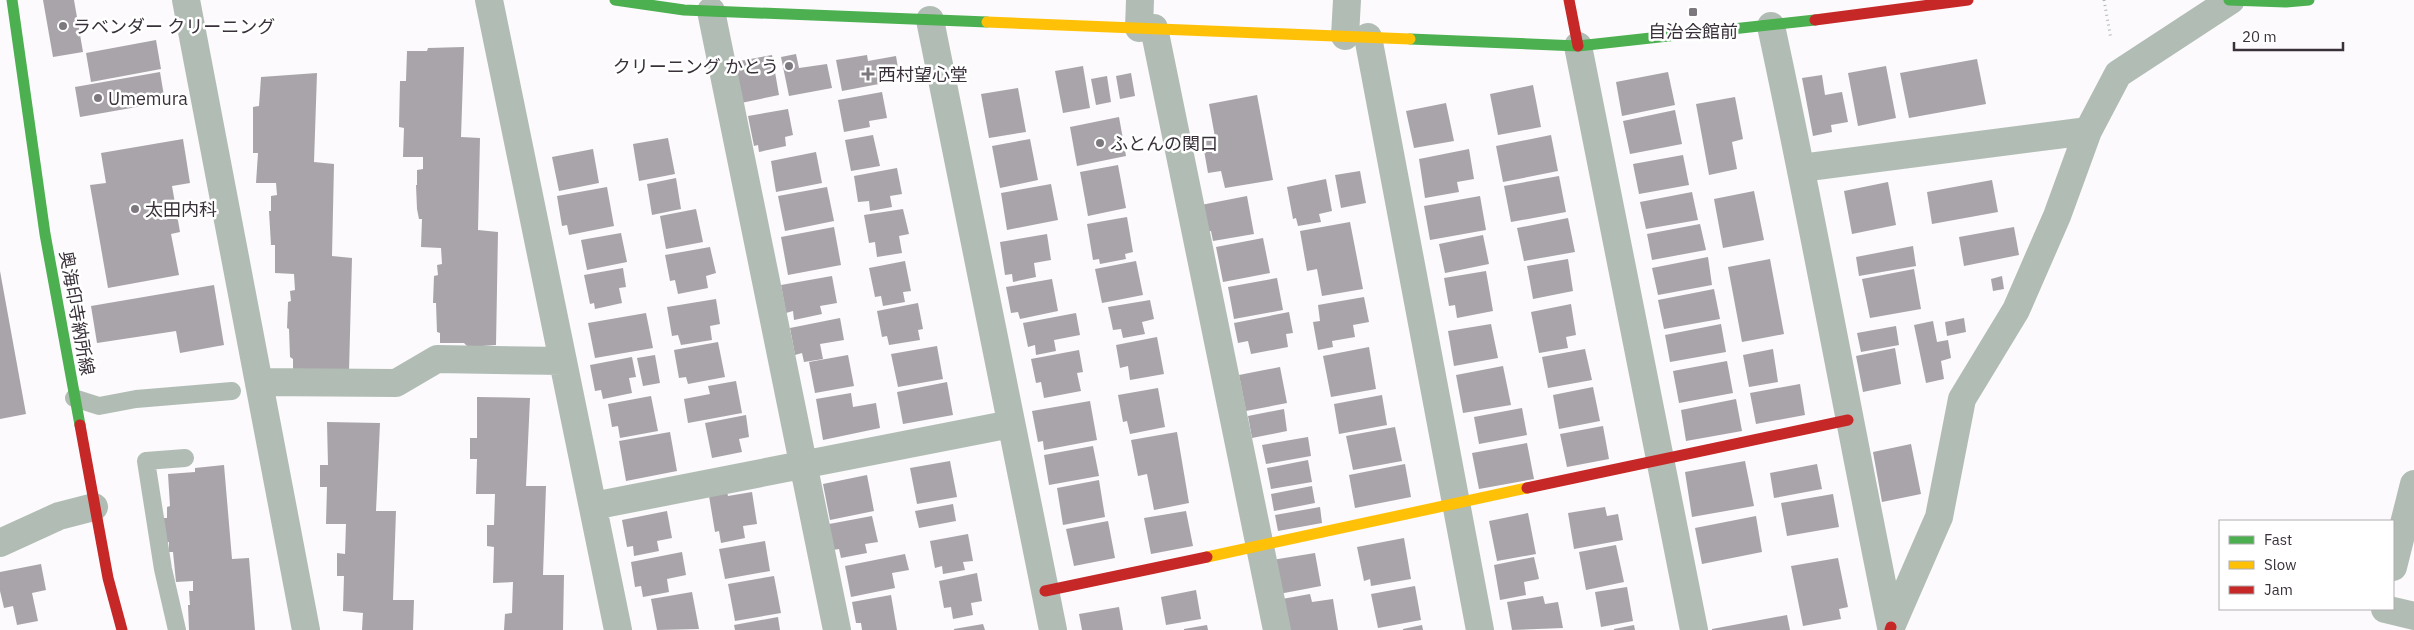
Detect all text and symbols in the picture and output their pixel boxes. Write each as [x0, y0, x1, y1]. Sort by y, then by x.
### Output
marker: 自治会館前 [1687, 6, 1699, 18]
place label: ラベンダー クリーニング [73, 15, 275, 38]
marker: ラベンダー クリーニング [57, 20, 69, 32]
place label: 自治会館前 [1648, 20, 1738, 43]
scale bar [2234, 20, 2343, 52]
text: 20 m [2242, 27, 2277, 46]
place label: クリーニング かとう [613, 55, 779, 78]
marker: クリーニング かとう [783, 60, 795, 72]
place label: 西村望心堂 [878, 63, 968, 86]
marker: 西村望心堂 [862, 68, 874, 80]
place label: Umemura [108, 87, 188, 110]
marker: Umemura [92, 92, 104, 104]
place label: ふとんの関口 [1110, 132, 1218, 155]
marker: ふとんの関口 [1094, 137, 1106, 149]
place label: 太田内科 [145, 198, 217, 221]
marker: 太田内科 [129, 203, 141, 215]
street label: 奥海印寺納所線 [55, 249, 99, 377]
legend [2219, 520, 2394, 610]
text: Fast [2264, 530, 2292, 549]
text: Slow [2264, 555, 2297, 574]
text: Jam [2264, 580, 2293, 599]

